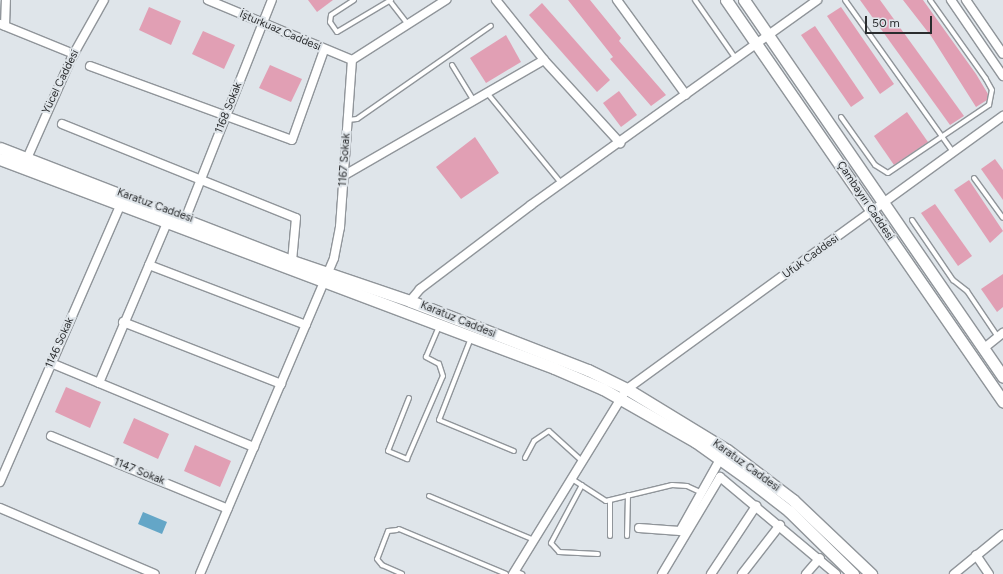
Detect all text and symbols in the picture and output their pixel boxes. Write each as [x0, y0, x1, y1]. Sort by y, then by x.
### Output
street label: İşturkuaz Caddesi [237, 8, 323, 54]
scale bar [867, 8, 934, 34]
text: 50 m [872, 16, 900, 30]
street label: Yücel Caddesi [40, 48, 82, 116]
street label: 1168 Sokak [213, 80, 245, 136]
street label: 1167 Sokak [337, 133, 353, 187]
street label: Çambayırı Caddesi [834, 159, 896, 243]
street label: Karatuz Caddesi [115, 186, 195, 226]
street label: Ufuk Caddesi [780, 232, 842, 282]
street label: Karatuz Caddesi [418, 299, 498, 341]
street label: 1146 Sokak [43, 316, 77, 370]
street label: Karatuz Caddesi [710, 437, 782, 495]
street label: 1147 Sokak [112, 456, 166, 488]

